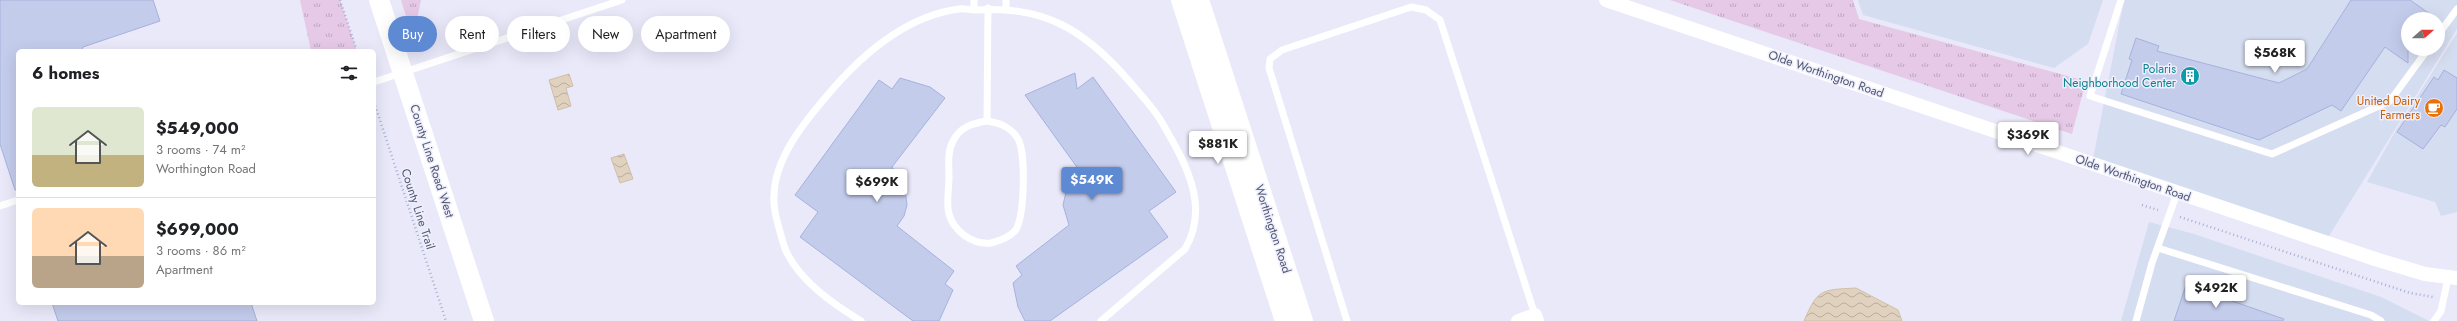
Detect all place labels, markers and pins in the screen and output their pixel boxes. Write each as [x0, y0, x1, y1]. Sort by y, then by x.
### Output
pin: $568K [2247, 40, 2303, 74]
place label: Polaris Neighborhood Center [2063, 60, 2177, 92]
building icon: Polaris Neighborhood Center [2179, 65, 2201, 87]
place label: United Dairy Farmers [2357, 92, 2421, 124]
cafe icon: United Dairy Farmers [2423, 97, 2445, 119]
pin: $369K [2000, 122, 2056, 156]
pin: $881K [1190, 131, 1246, 165]
pin: $549K [1064, 167, 1120, 201]
pin: $699K [849, 169, 905, 203]
pin: $492K [2188, 275, 2244, 309]

